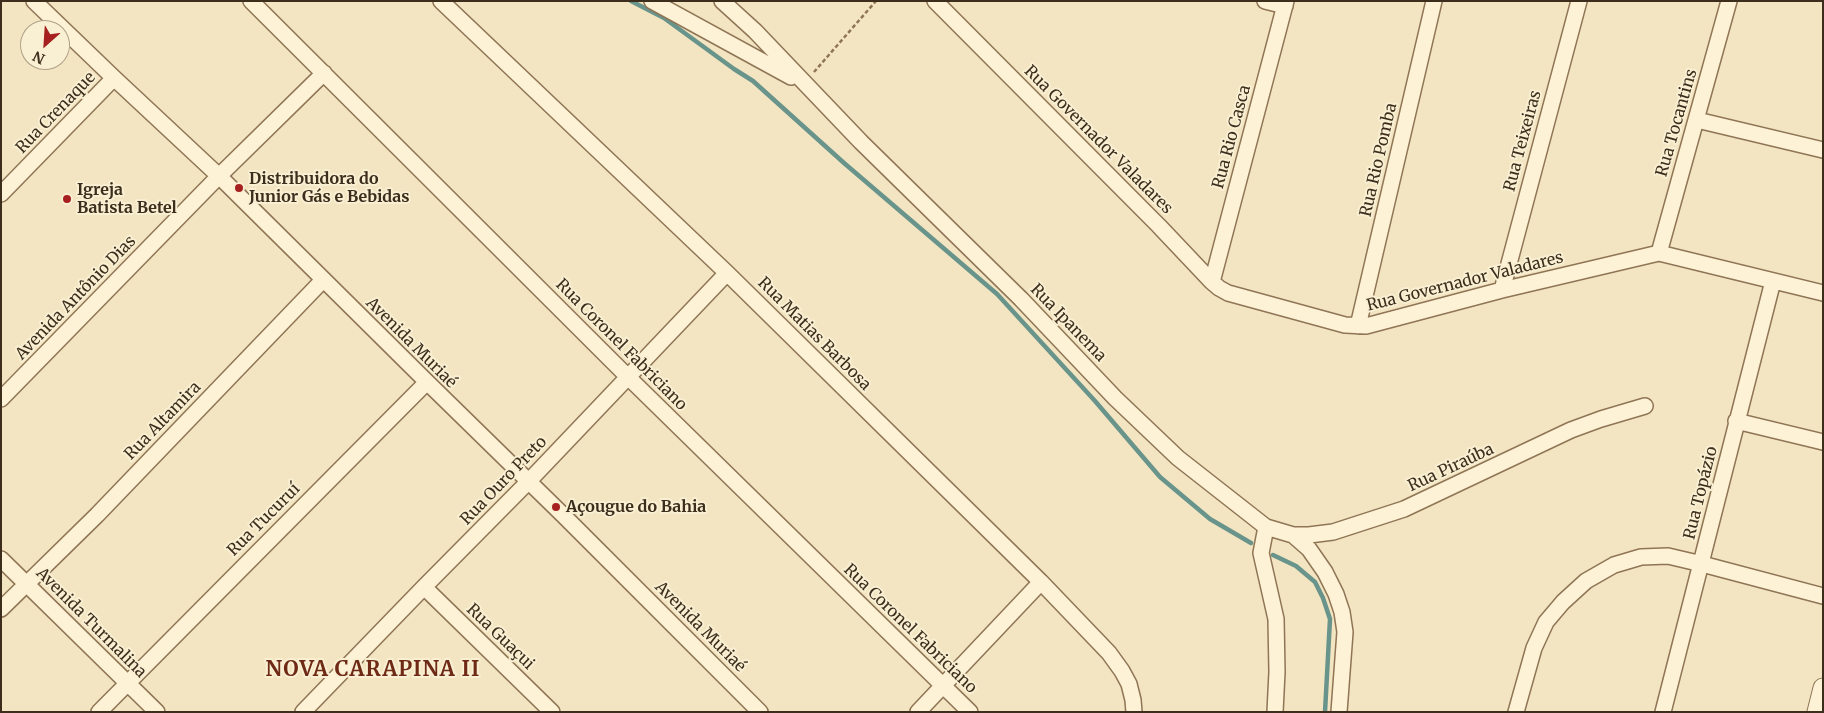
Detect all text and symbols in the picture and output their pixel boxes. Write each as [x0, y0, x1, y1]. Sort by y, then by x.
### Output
north arrow [20, 20, 70, 70]
text: N [30, 47, 48, 68]
street label: Rua Governador Valadares [1020, 62, 1176, 218]
street label: Rua Tocantins [1653, 67, 1701, 179]
street label: Rua Crenaque [12, 68, 100, 158]
street label: Rua Rio Casca [1209, 83, 1255, 191]
street label: Rua Teixeiras [1500, 88, 1546, 194]
street label: Rua Rio Pomba [1357, 101, 1401, 219]
place label: Distribuidora do Junior Gás e Bebidas [249, 169, 409, 207]
place label: Igreja Batista Betel [77, 180, 177, 218]
marker: Distribuidora do Junior Gás e Bebidas [233, 182, 245, 194]
marker: Igreja Batista Betel [61, 193, 73, 205]
street label: Avenida Antônio Dias [12, 232, 140, 364]
street label: Rua Governador Valadares [1365, 248, 1565, 316]
street label: Rua Matias Barbosa [753, 273, 875, 395]
street label: Rua Coronel Fabriciano [551, 275, 691, 415]
street label: Rua Ipanema [1026, 280, 1110, 366]
street label: Avenida Muriaé [362, 294, 460, 392]
street label: Rua Altamira [121, 378, 205, 464]
street label: Rua Ouro Preto [457, 433, 551, 529]
street label: Rua Piraúba [1405, 440, 1497, 496]
street label: Rua Topázio [1680, 445, 1722, 541]
street label: Rua Tucuruí [224, 480, 304, 560]
place label: Açougue do Bahia [566, 497, 706, 517]
marker: Açougue do Bahia [550, 501, 562, 513]
street label: Rua Coronel Fabriciano [839, 560, 981, 698]
street label: Avenida Turmalina [32, 564, 150, 682]
street label: Avenida Muriaé [651, 578, 749, 676]
street label: Rua Guaçui [462, 600, 538, 674]
district label: NOVA CARAPINA II [264, 657, 482, 683]

